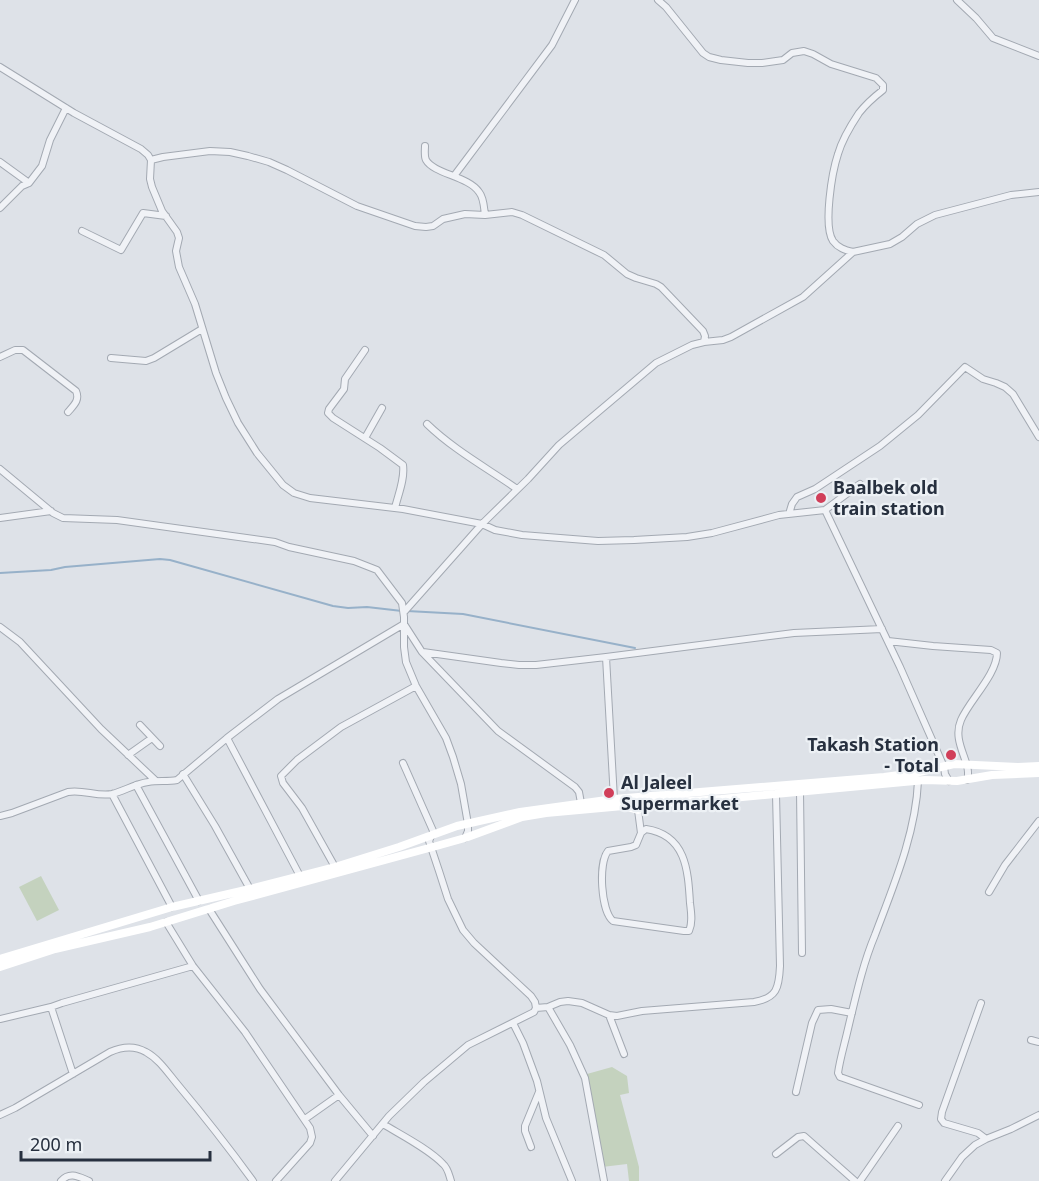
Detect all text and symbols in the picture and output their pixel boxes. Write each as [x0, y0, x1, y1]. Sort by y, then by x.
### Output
place label: Baalbek old train station [833, 475, 945, 520]
marker: Baalbek old train station [814, 491, 828, 505]
place label: Takash Station - Total [807, 732, 939, 777]
marker: Takash Station - Total [944, 748, 958, 762]
place label: Al Jaleel Supermarket [621, 770, 739, 815]
marker: Al Jaleel Supermarket [602, 786, 616, 800]
scale bar [21, 1124, 210, 1162]
text: 200 m [30, 1132, 82, 1156]

